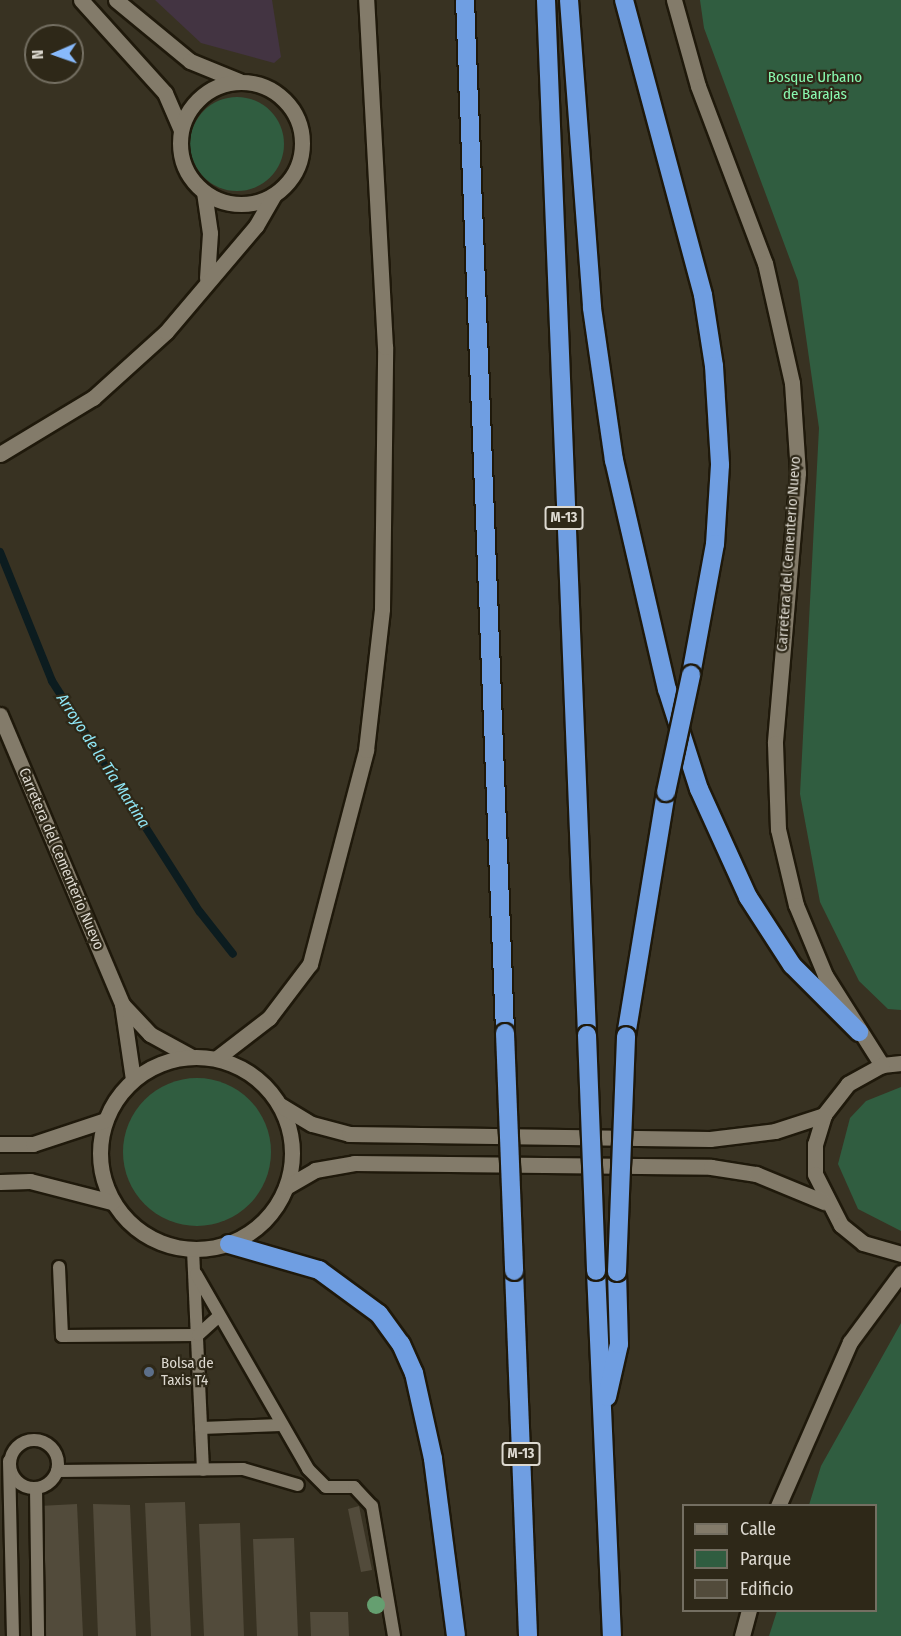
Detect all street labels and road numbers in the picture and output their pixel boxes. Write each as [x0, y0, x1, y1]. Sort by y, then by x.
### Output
street label: Carretera del Cementerio Nuevo [773, 456, 805, 652]
road number: M-13 [544, 507, 584, 529]
street label: Carretera del Cementerio Nuevo [14, 765, 108, 953]
road number: M-13 [502, 1443, 540, 1465]

